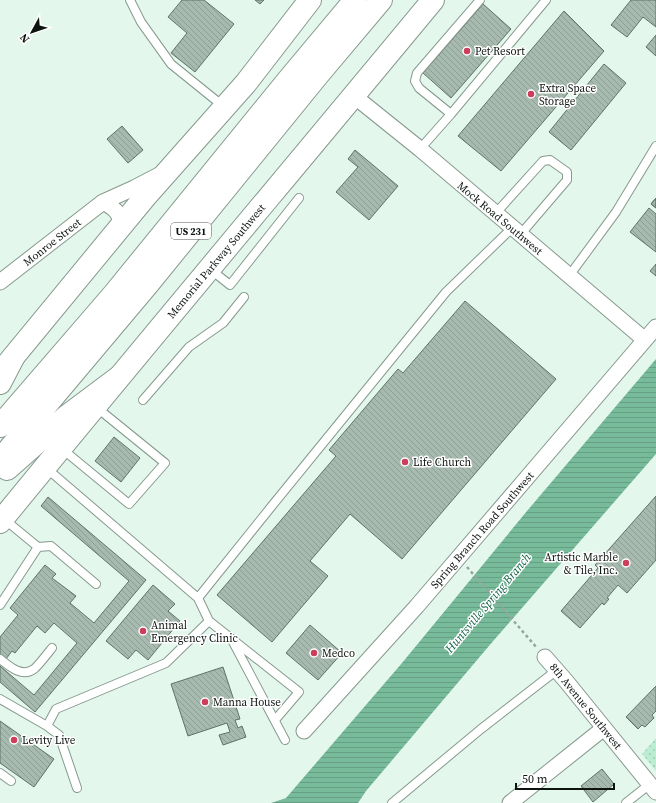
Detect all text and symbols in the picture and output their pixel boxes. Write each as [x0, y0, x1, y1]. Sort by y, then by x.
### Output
north arrow [12, 12, 52, 52]
text: N [16, 30, 33, 46]
place label: Pet Resort [475, 44, 525, 59]
marker: Pet Resort [462, 46, 472, 56]
place label: Extra Space Storage [539, 81, 597, 109]
marker: Extra Space Storage [526, 89, 536, 99]
street label: Mock Road Southwest [454, 178, 546, 259]
street label: Memorial Parkway Southwest [164, 201, 269, 322]
street label: Monroe Street [20, 215, 85, 270]
road number: US 231 [171, 223, 211, 239]
place label: Life Church [413, 455, 471, 470]
marker: Life Church [400, 457, 410, 467]
street label: Spring Branch Road Southwest [427, 468, 538, 592]
water label: Huntsville Spring Branch [441, 549, 535, 657]
place label: Artistic Marble & Tile, Inc. [545, 550, 618, 578]
marker: Artistic Marble & Tile, Inc. [621, 558, 631, 568]
place label: Animal Emergency Clinic [151, 618, 239, 646]
marker: Animal Emergency Clinic [138, 626, 148, 636]
place label: Medco [322, 646, 355, 661]
marker: Medco [309, 648, 319, 658]
street label: 8th Avenue Southwest [546, 660, 625, 753]
place label: Manna House [213, 695, 281, 710]
marker: Manna House [200, 697, 210, 707]
place label: Levity Live [22, 733, 76, 748]
marker: Levity Live [9, 735, 19, 745]
scale bar [516, 765, 614, 791]
text: 50 m [522, 771, 548, 787]

